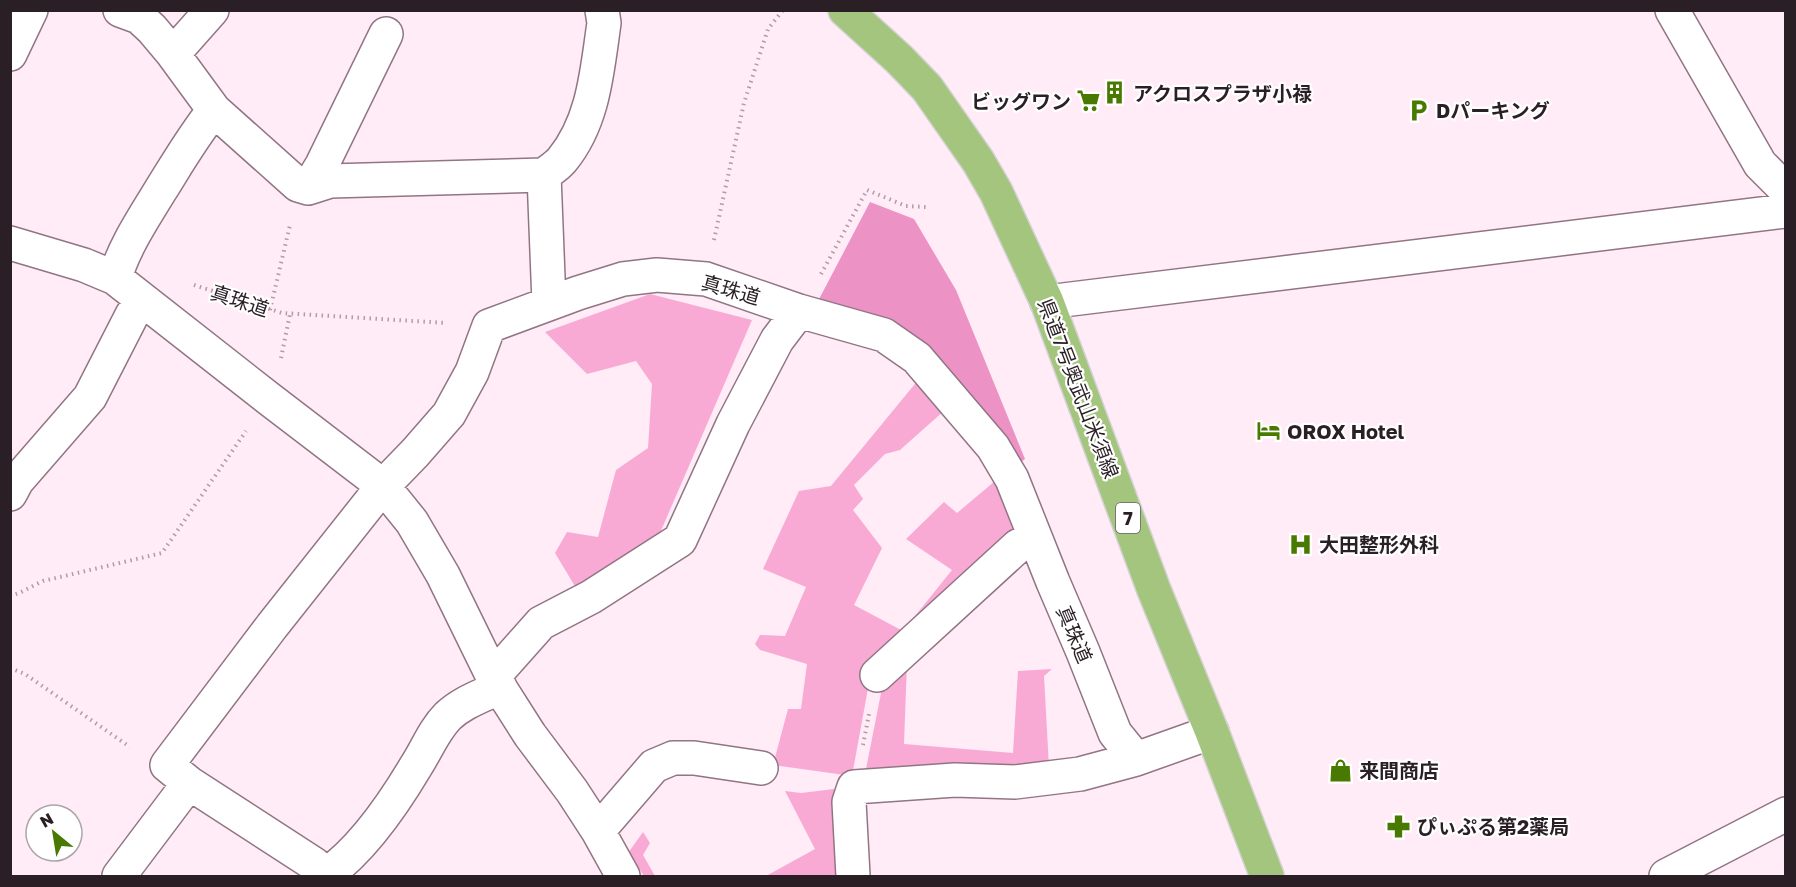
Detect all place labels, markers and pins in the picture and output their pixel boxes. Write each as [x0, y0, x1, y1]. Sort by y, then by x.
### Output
building icon: アクロスプラザ小禄 [1102, 80, 1128, 106]
place label: アクロスプラザ小禄 [1133, 81, 1312, 105]
supermarket icon: ビッグワン [1076, 88, 1102, 114]
place label: ビッグワン [971, 89, 1071, 113]
parking icon: Dパーキング [1405, 97, 1431, 123]
place label: Dパーキング [1436, 98, 1550, 122]
hotel icon: OROX Hotel [1256, 418, 1282, 444]
place label: OROX Hotel [1287, 419, 1405, 443]
hospital icon: 大田整形外科 [1288, 531, 1314, 557]
place label: 大田整形外科 [1319, 532, 1439, 556]
shop icon: 来間商店 [1328, 757, 1354, 783]
place label: 来間商店 [1359, 758, 1439, 782]
pharmacy icon: ぴぃぷる第2薬局 [1386, 813, 1412, 839]
place label: ぴぃぷる第2薬局 [1417, 814, 1569, 838]

